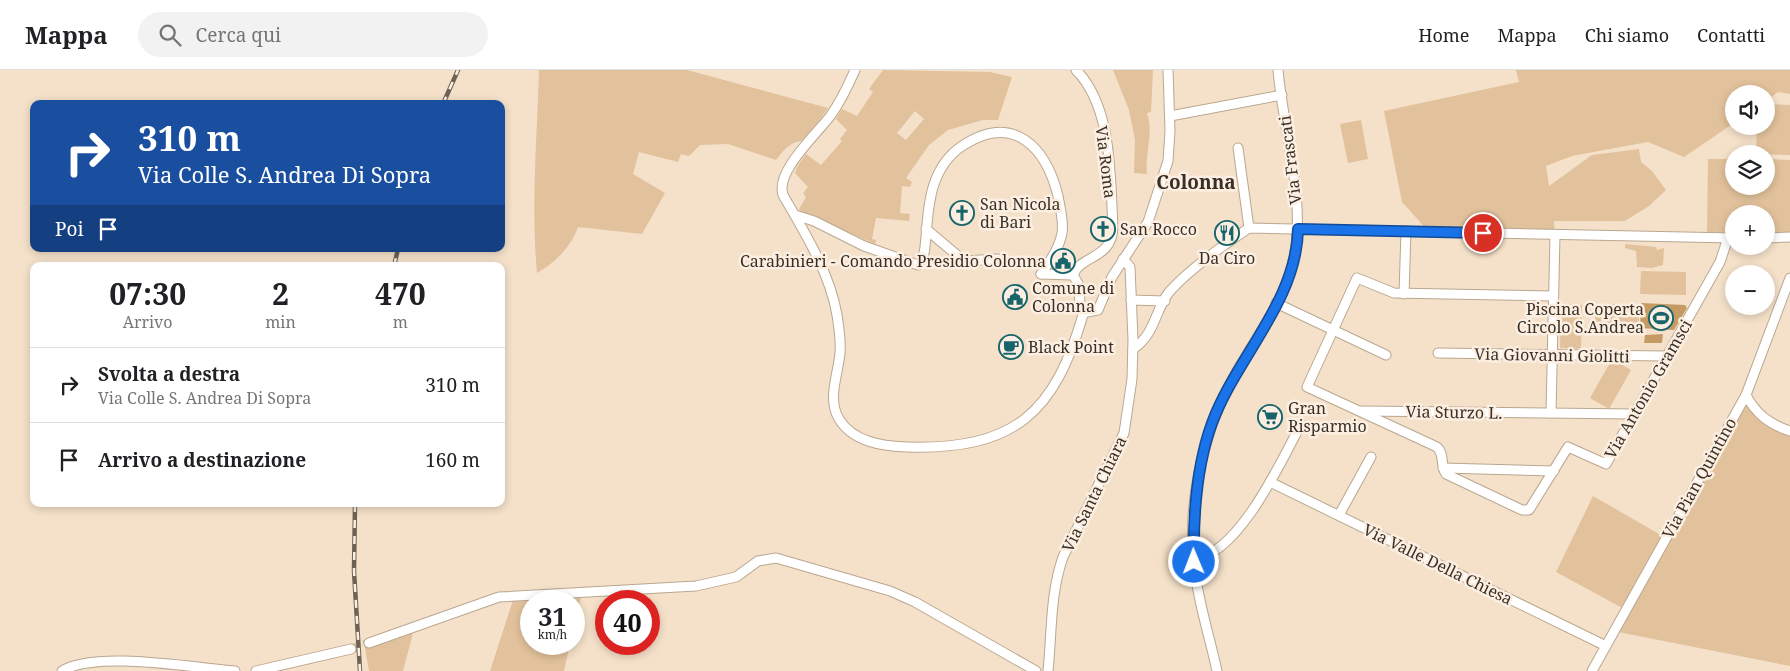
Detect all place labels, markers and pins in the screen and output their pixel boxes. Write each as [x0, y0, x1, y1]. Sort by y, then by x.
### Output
place label: San Nicola di Bari [980, 193, 1061, 233]
church icon: San Nicola di Bari [949, 200, 975, 226]
pin [1462, 212, 1504, 254]
church icon: San Rocco [1090, 216, 1116, 242]
place label: San Rocco [1120, 218, 1197, 240]
restaurant icon: Da Ciro [1214, 220, 1240, 246]
place label: Da Ciro [1199, 247, 1255, 269]
public building icon: Carabinieri - Comando Presidio Colonna [1050, 248, 1076, 274]
place label: Carabinieri - Comando Presidio Colonna [740, 250, 1046, 272]
place label: Comune di Colonna [1032, 277, 1114, 317]
public building icon: Comune di Colonna [1002, 284, 1028, 310]
place label: Piscina Coperta Circolo S.Andrea [1517, 298, 1644, 338]
sports icon: Piscina Coperta Circolo S.Andrea [1648, 305, 1674, 331]
cafe icon: Black Point [998, 334, 1024, 360]
place label: Black Point [1028, 336, 1114, 358]
place label: Gran Risparmio [1288, 397, 1367, 437]
supermarket icon: Gran Risparmio [1257, 404, 1283, 430]

